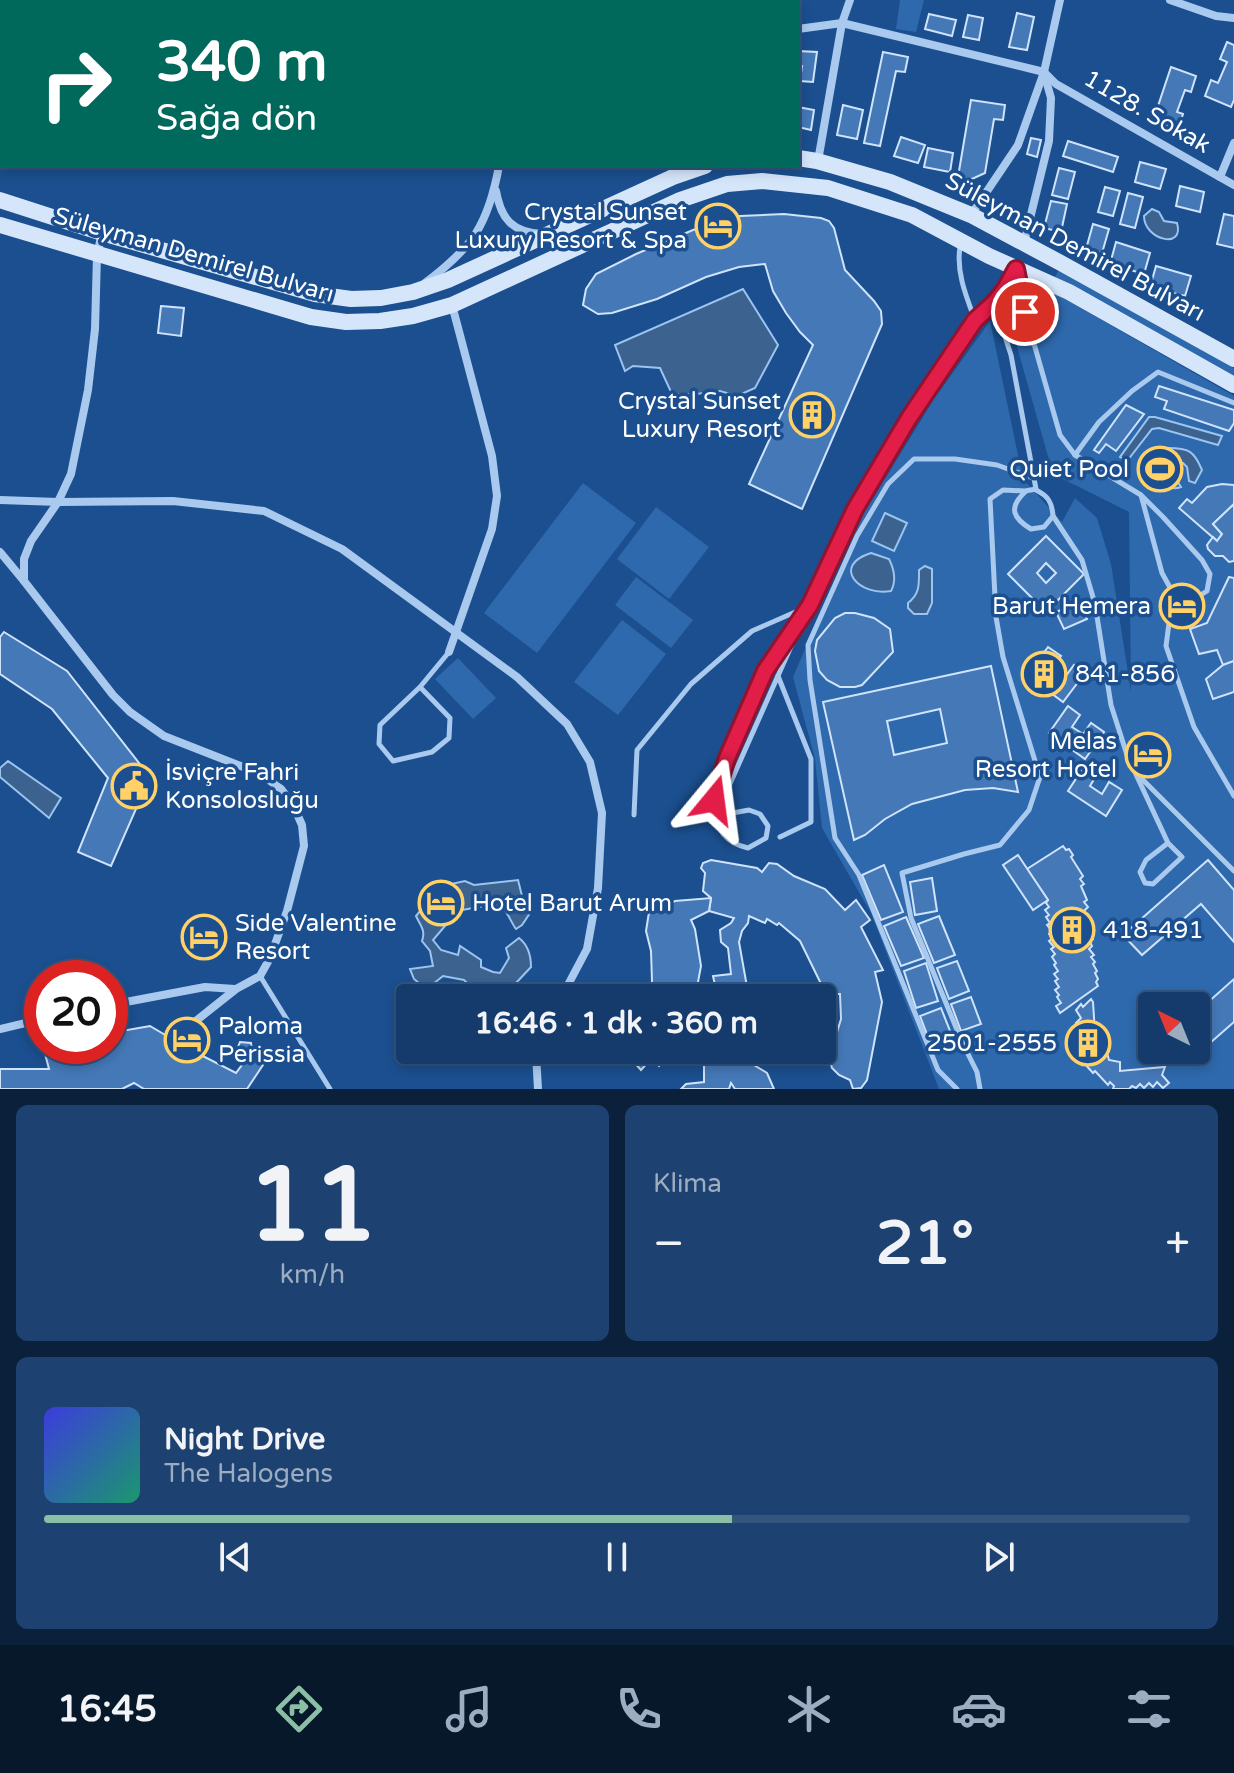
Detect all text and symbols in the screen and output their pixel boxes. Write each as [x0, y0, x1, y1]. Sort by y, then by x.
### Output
text: 340 m [156, 29, 327, 96]
icon: right [24, 32, 128, 136]
street label: 1128. Sokak [1078, 64, 1216, 160]
text: Sağa dön [156, 97, 317, 140]
street label: Süleyman Demirel Bulvarı [940, 166, 1210, 328]
place label: Crystal Sunset Luxury Resort & Spa [455, 198, 687, 255]
street label: Süleyman Demirel Bulvarı [51, 201, 337, 309]
hotel icon: Crystal Sunset Luxury Resort & Spa [694, 202, 742, 250]
pin [991, 278, 1059, 346]
icon: arrive [1003, 290, 1047, 334]
place label: Crystal Sunset Luxury Resort [618, 387, 781, 444]
building icon: Crystal Sunset Luxury Resort [788, 391, 836, 439]
sports icon: Quiet Pool [1136, 445, 1184, 493]
place label: Quiet Pool [1009, 455, 1129, 484]
hotel icon: Barut Hemera [1158, 582, 1206, 630]
place label: Barut Hemera [992, 592, 1151, 621]
building icon: 841-856 [1020, 650, 1068, 698]
place label: 841-856 [1075, 660, 1175, 689]
place label: Melas Resort Hotel [975, 727, 1117, 784]
hotel icon: Melas Resort Hotel [1124, 731, 1172, 779]
place label: İsviçre Fahri Konsolosluğu [165, 758, 319, 815]
position arrow [672, 758, 756, 842]
public building icon: İsviçre Fahri Konsolosluğu [110, 762, 158, 810]
hotel icon: Hotel Barut Arum [417, 879, 465, 927]
place label: Hotel Barut Arum [472, 889, 672, 918]
building icon: 418-491 [1048, 906, 1096, 954]
place label: Side Valentine Resort [235, 909, 397, 966]
hotel icon: Side Valentine Resort [180, 913, 228, 961]
place label: 418-491 [1103, 916, 1203, 945]
speed limit sign: 20 [24, 960, 128, 1064]
north arrow [1138, 992, 1210, 1064]
map controls [1138, 992, 1210, 1064]
text: 16:46 · 1 dk · 360 m [474, 1005, 758, 1042]
place label: Paloma Perissia [218, 1012, 305, 1069]
hotel icon: Paloma Perissia [163, 1016, 211, 1064]
building icon: 2501-2555 [1064, 1019, 1112, 1067]
place label: 2501-2555 [927, 1029, 1057, 1058]
text: 11 [247, 1144, 378, 1269]
text: Klima [653, 1168, 722, 1199]
text: 21° [876, 1208, 974, 1280]
text: − [653, 1218, 684, 1271]
text: + [1165, 1218, 1190, 1271]
text: km/h [280, 1259, 345, 1290]
text: Night Drive [164, 1421, 325, 1458]
text: The Halogens [164, 1458, 333, 1489]
icon: previous [213, 1535, 257, 1579]
icon: pause [595, 1535, 639, 1579]
icon: next [977, 1535, 1021, 1579]
icon: directions [271, 1681, 327, 1737]
icon: music [441, 1681, 497, 1737]
icon: phone [611, 1681, 667, 1737]
icon: climate [781, 1681, 837, 1737]
icon: car [951, 1681, 1007, 1737]
icon: filters [1121, 1681, 1177, 1737]
text: 16:45 [57, 1688, 157, 1731]

